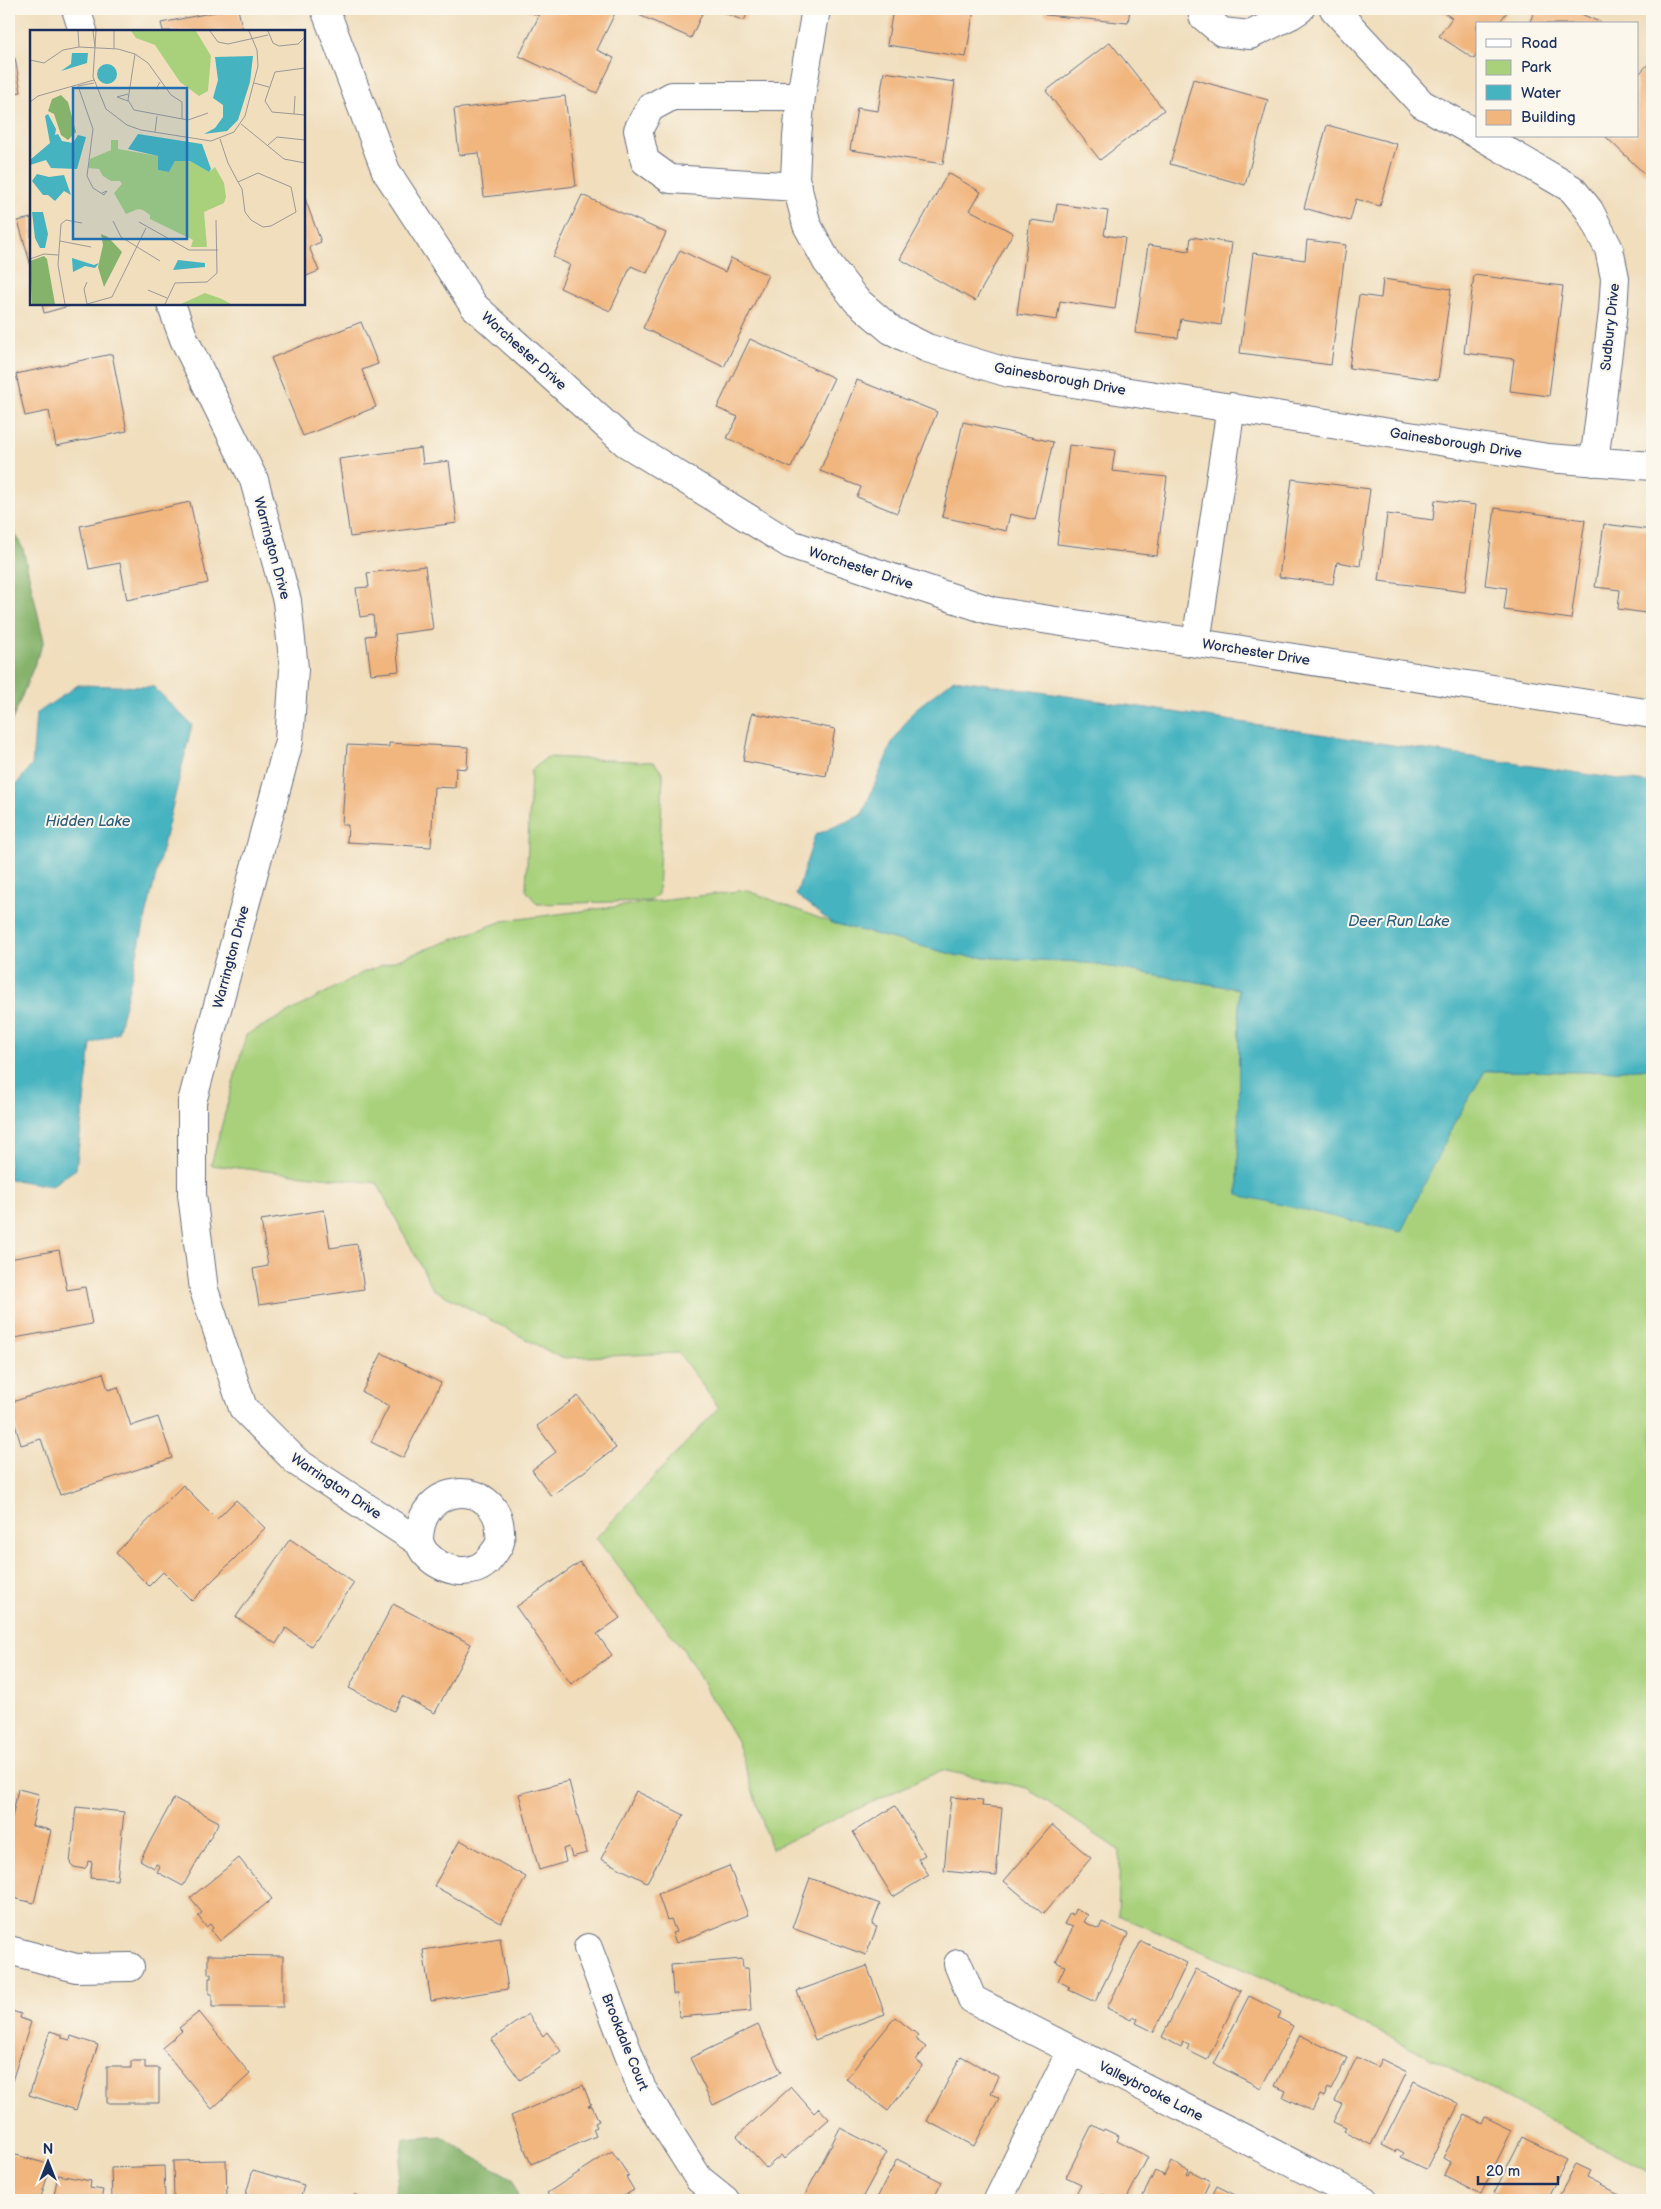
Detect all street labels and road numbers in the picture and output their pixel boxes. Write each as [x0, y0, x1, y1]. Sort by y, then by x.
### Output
street label: Sudbury Drive [1597, 283, 1623, 371]
street label: Worchester Drive [478, 308, 570, 394]
street label: Gainesborough Drive [993, 359, 1127, 399]
street label: Gainesborough Drive [1389, 424, 1523, 462]
street label: Warrington Drive [250, 495, 294, 601]
street label: Worchester Drive [807, 543, 915, 593]
street label: Worchester Drive [1201, 635, 1311, 669]
street label: Warrington Drive [209, 904, 253, 1010]
street label: Warrington Drive [287, 1449, 385, 1523]
street label: Brookdale Court [598, 1991, 652, 2094]
street label: Valleybrooke Lane [1096, 2057, 1206, 2125]

